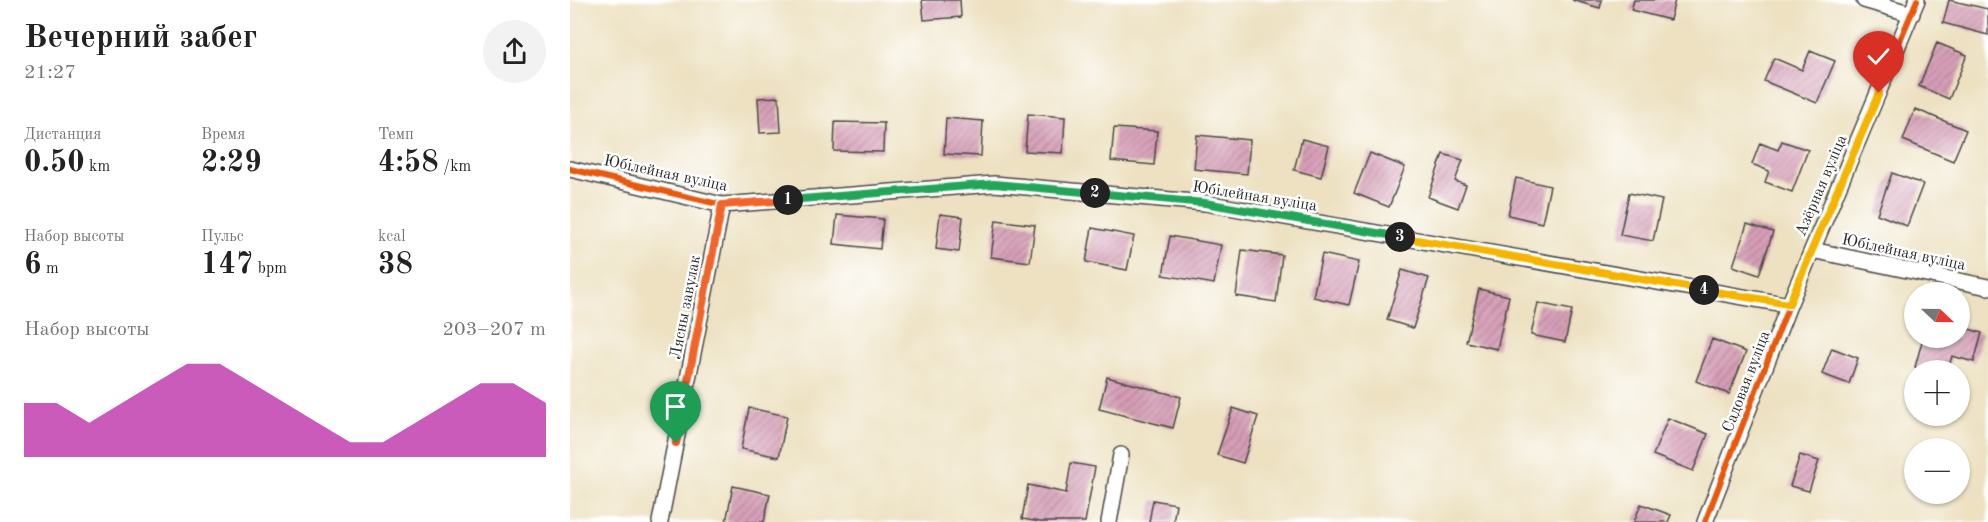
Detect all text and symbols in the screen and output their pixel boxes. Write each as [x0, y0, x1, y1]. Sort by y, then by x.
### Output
button: share [483, 20, 546, 83]
text: Вечерний забег [24, 22, 257, 55]
pin [1853, 31, 1904, 93]
icon: check [1862, 40, 1895, 73]
text: 21:27 [24, 63, 76, 83]
text: Дистанция [24, 127, 101, 143]
text: Время [201, 127, 245, 143]
text: Темп [378, 127, 414, 143]
street label: Азёрная вуліца [1793, 133, 1850, 239]
text: 0.50 [24, 148, 85, 178]
text: 2:29 [201, 148, 262, 178]
text: 4:58 [378, 148, 439, 178]
street label: Юбілейная вуліца [602, 153, 729, 195]
text: km [85, 159, 110, 175]
text: /km [439, 159, 471, 175]
pin: 2 [1080, 178, 1110, 208]
street label: Юбілейная вуліца [1191, 179, 1318, 215]
pin: 1 [773, 185, 803, 215]
text: 2 [1090, 185, 1100, 201]
text: 1 [783, 192, 793, 208]
pin: 3 [1385, 222, 1415, 252]
text: Набор высоты [24, 229, 124, 245]
text: Пульс [201, 229, 244, 245]
text: kcal [378, 229, 406, 245]
text: 3 [1395, 229, 1405, 245]
street label: Юбілейная вуліца [1840, 232, 1967, 274]
text: 6 [24, 250, 41, 280]
text: 147 [201, 250, 253, 280]
text: 38 [378, 250, 413, 280]
street label: Лясны завулак [668, 254, 704, 361]
text: m [41, 261, 59, 277]
text: bpm [253, 261, 287, 277]
pin: 4 [1689, 275, 1719, 305]
text: 4 [1699, 282, 1709, 298]
north arrow [1904, 282, 1970, 348]
map controls [1904, 282, 1970, 504]
text: Набор высоты [24, 320, 150, 340]
text: 203–207 m [443, 320, 546, 340]
street label: Садовая вуліца [1720, 329, 1774, 435]
button: + [1904, 360, 1970, 426]
pin [650, 381, 701, 443]
icon: arrive [659, 390, 692, 423]
button: − [1904, 438, 1970, 504]

